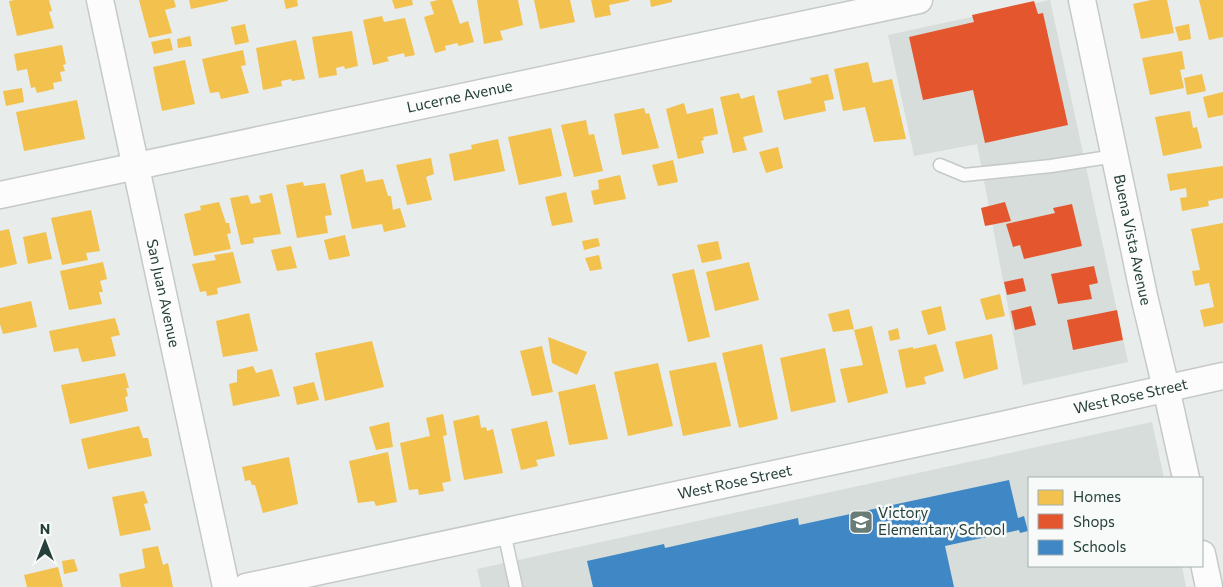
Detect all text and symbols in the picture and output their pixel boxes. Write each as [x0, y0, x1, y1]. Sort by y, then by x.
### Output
street label: Lucerne Avenue [405, 76, 514, 116]
street label: Buena Vista Avenue [1111, 173, 1156, 307]
street label: San Juan Avenue [144, 237, 184, 349]
street label: West Rose Street [1072, 374, 1189, 417]
street label: West Rose Street [676, 460, 794, 502]
legend [1028, 477, 1203, 567]
text: Homes [1073, 487, 1121, 505]
place label: Victory Elementary School [878, 503, 1005, 538]
school or university icon: Victory Elementary School [848, 509, 874, 535]
text: Shops [1073, 512, 1115, 530]
north arrow [20, 517, 70, 567]
text: N [40, 520, 50, 537]
text: Schools [1073, 537, 1127, 555]

